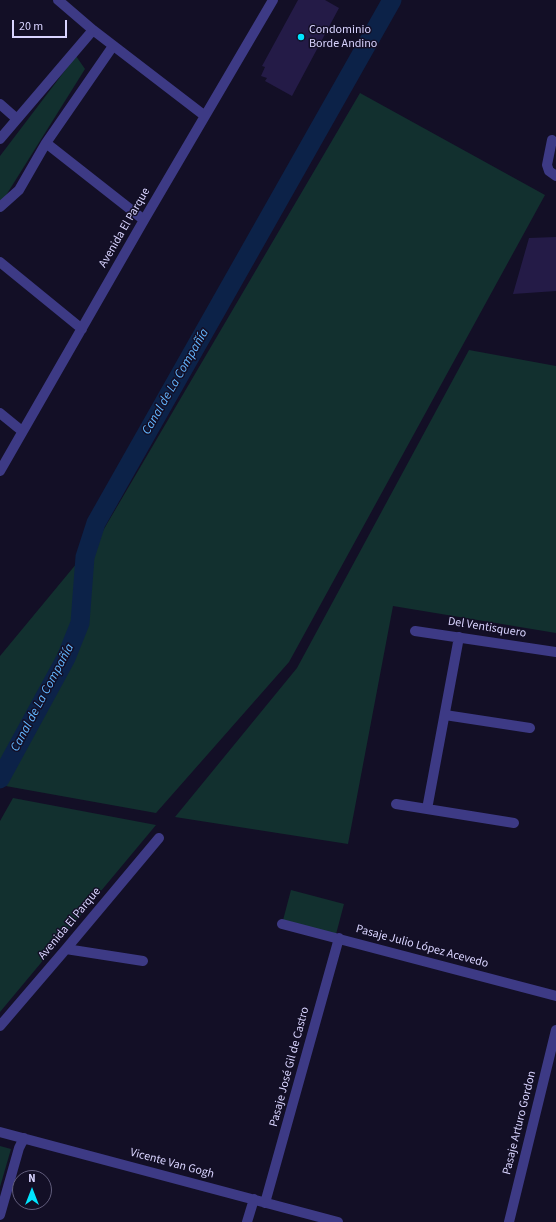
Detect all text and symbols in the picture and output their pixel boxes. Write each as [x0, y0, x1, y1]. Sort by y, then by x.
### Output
scale bar [14, 12, 69, 38]
text: 20 m [19, 18, 43, 35]
place label: Condominio Borde Andino [309, 23, 377, 51]
marker: Condominio Borde Andino [296, 32, 306, 42]
street label: Avenida El Parque [96, 185, 154, 271]
water label: Canal de La Compañía [139, 326, 213, 438]
street label: Del Ventisquero [447, 615, 527, 641]
water label: Canal de La Compañía [8, 641, 78, 755]
street label: Avenida El Parque [36, 885, 104, 963]
street label: Pasaje Julio López Acevedo [354, 922, 490, 972]
street label: Pasaje José Gil de Castro [267, 1006, 313, 1128]
street label: Pasaje Arturo Gordon [500, 1070, 540, 1176]
street label: Vicente Van Gogh [128, 1146, 216, 1182]
north arrow [12, 1170, 52, 1210]
text: N [28, 1171, 36, 1186]

